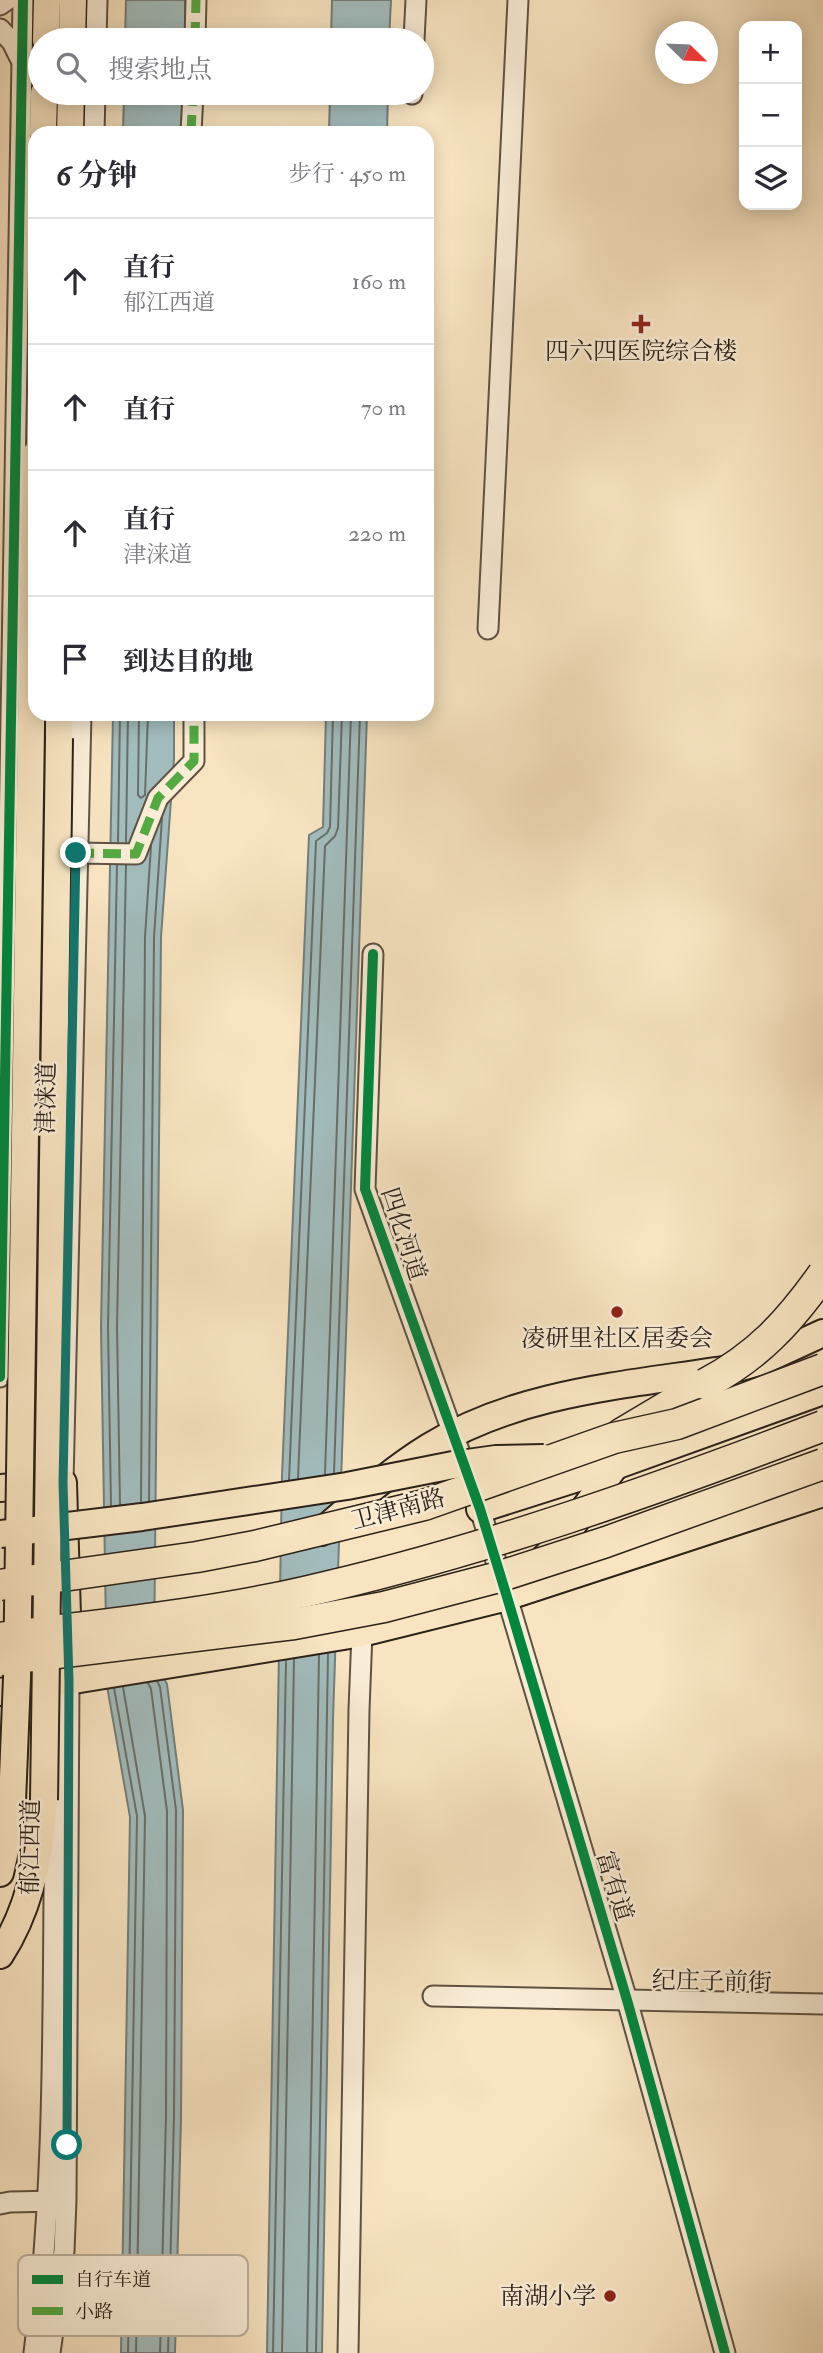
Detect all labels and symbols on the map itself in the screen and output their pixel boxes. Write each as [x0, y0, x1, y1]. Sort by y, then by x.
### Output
north arrow [655, 21, 718, 84]
marker: 四六四医院综合楼 [631, 314, 651, 334]
place label: 四六四医院综合楼 [545, 336, 737, 367]
route end [60, 837, 91, 868]
street label: 津涞道 [30, 1062, 63, 1134]
street label: 四化河道 [374, 1184, 433, 1285]
marker: 凌研里社区居委会 [609, 1304, 625, 1320]
place label: 凌研里社区居委会 [521, 1323, 713, 1354]
street label: 卫津南路 [348, 1482, 449, 1537]
street label: 郁江西道 [14, 1799, 47, 1895]
street label: 富有道 [589, 1847, 640, 1925]
street label: 纪庄子前街 [652, 1965, 772, 1998]
route start [51, 2129, 82, 2160]
legend [18, 2255, 248, 2336]
text: 自行车道 [75, 2268, 151, 2292]
place label: 南湖小学 [500, 2281, 596, 2312]
marker: 南湖小学 [602, 2288, 618, 2304]
text: 小路 [75, 2300, 113, 2324]

